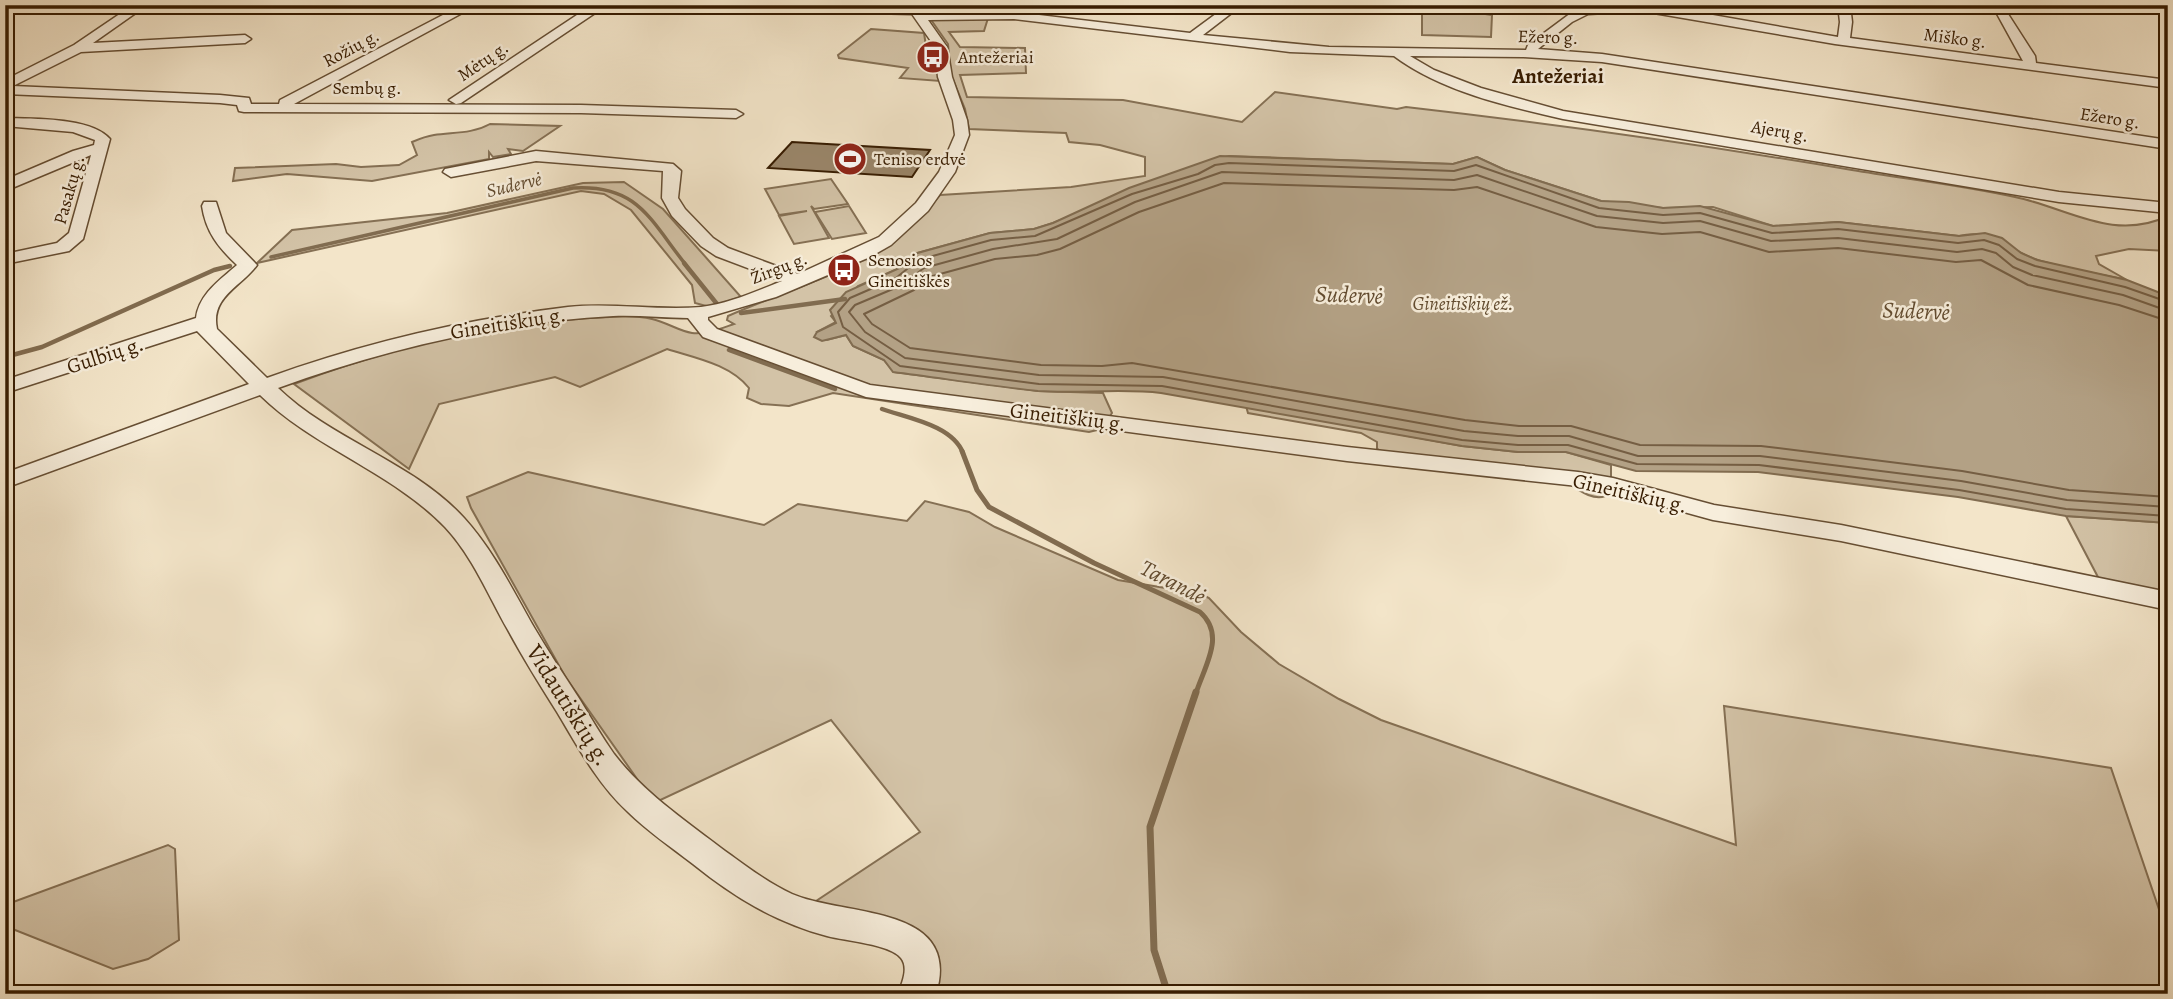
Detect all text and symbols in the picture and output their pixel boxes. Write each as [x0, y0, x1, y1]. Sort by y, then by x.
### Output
street label: Miško g. [1922, 22, 1988, 54]
street label: Rožių g. [319, 23, 383, 73]
street label: Ežero g. [1517, 24, 1579, 50]
street label: Mėtų g. [453, 35, 513, 87]
bus stop icon: Antežeriai [914, 38, 952, 76]
place label: Antežeriai [957, 45, 1034, 69]
district label: Antežeriai [1511, 62, 1604, 90]
street label: Sembų g. [332, 76, 402, 100]
street label: Ežero g. [2078, 101, 2142, 135]
street label: Ajerų g. [1748, 114, 1811, 148]
sports icon: Teniso erdvė [831, 140, 869, 178]
place label: Teniso erdvė [874, 147, 966, 171]
street label: Pasakų g. [48, 153, 90, 227]
water label: Sudervė [484, 166, 544, 204]
street label: Žirgų g. [747, 246, 811, 290]
place label: Senosios Gineitiškės [868, 248, 950, 293]
bus stop icon: Senosios Gineitiškės [825, 251, 863, 289]
water label: Sudervė [1315, 278, 1383, 312]
water label: Gineitiškių ež. [1412, 291, 1514, 317]
water label: Sudervė [1882, 294, 1950, 328]
street label: Gineitiškių g. [448, 300, 568, 346]
street label: Gulbių g. [63, 329, 147, 381]
street label: Gineitiškių g. [1009, 396, 1127, 438]
street label: Gineitiškių g. [1570, 466, 1690, 520]
water label: Tarandė [1135, 552, 1211, 612]
street label: Vidautiškių g. [518, 637, 619, 772]

